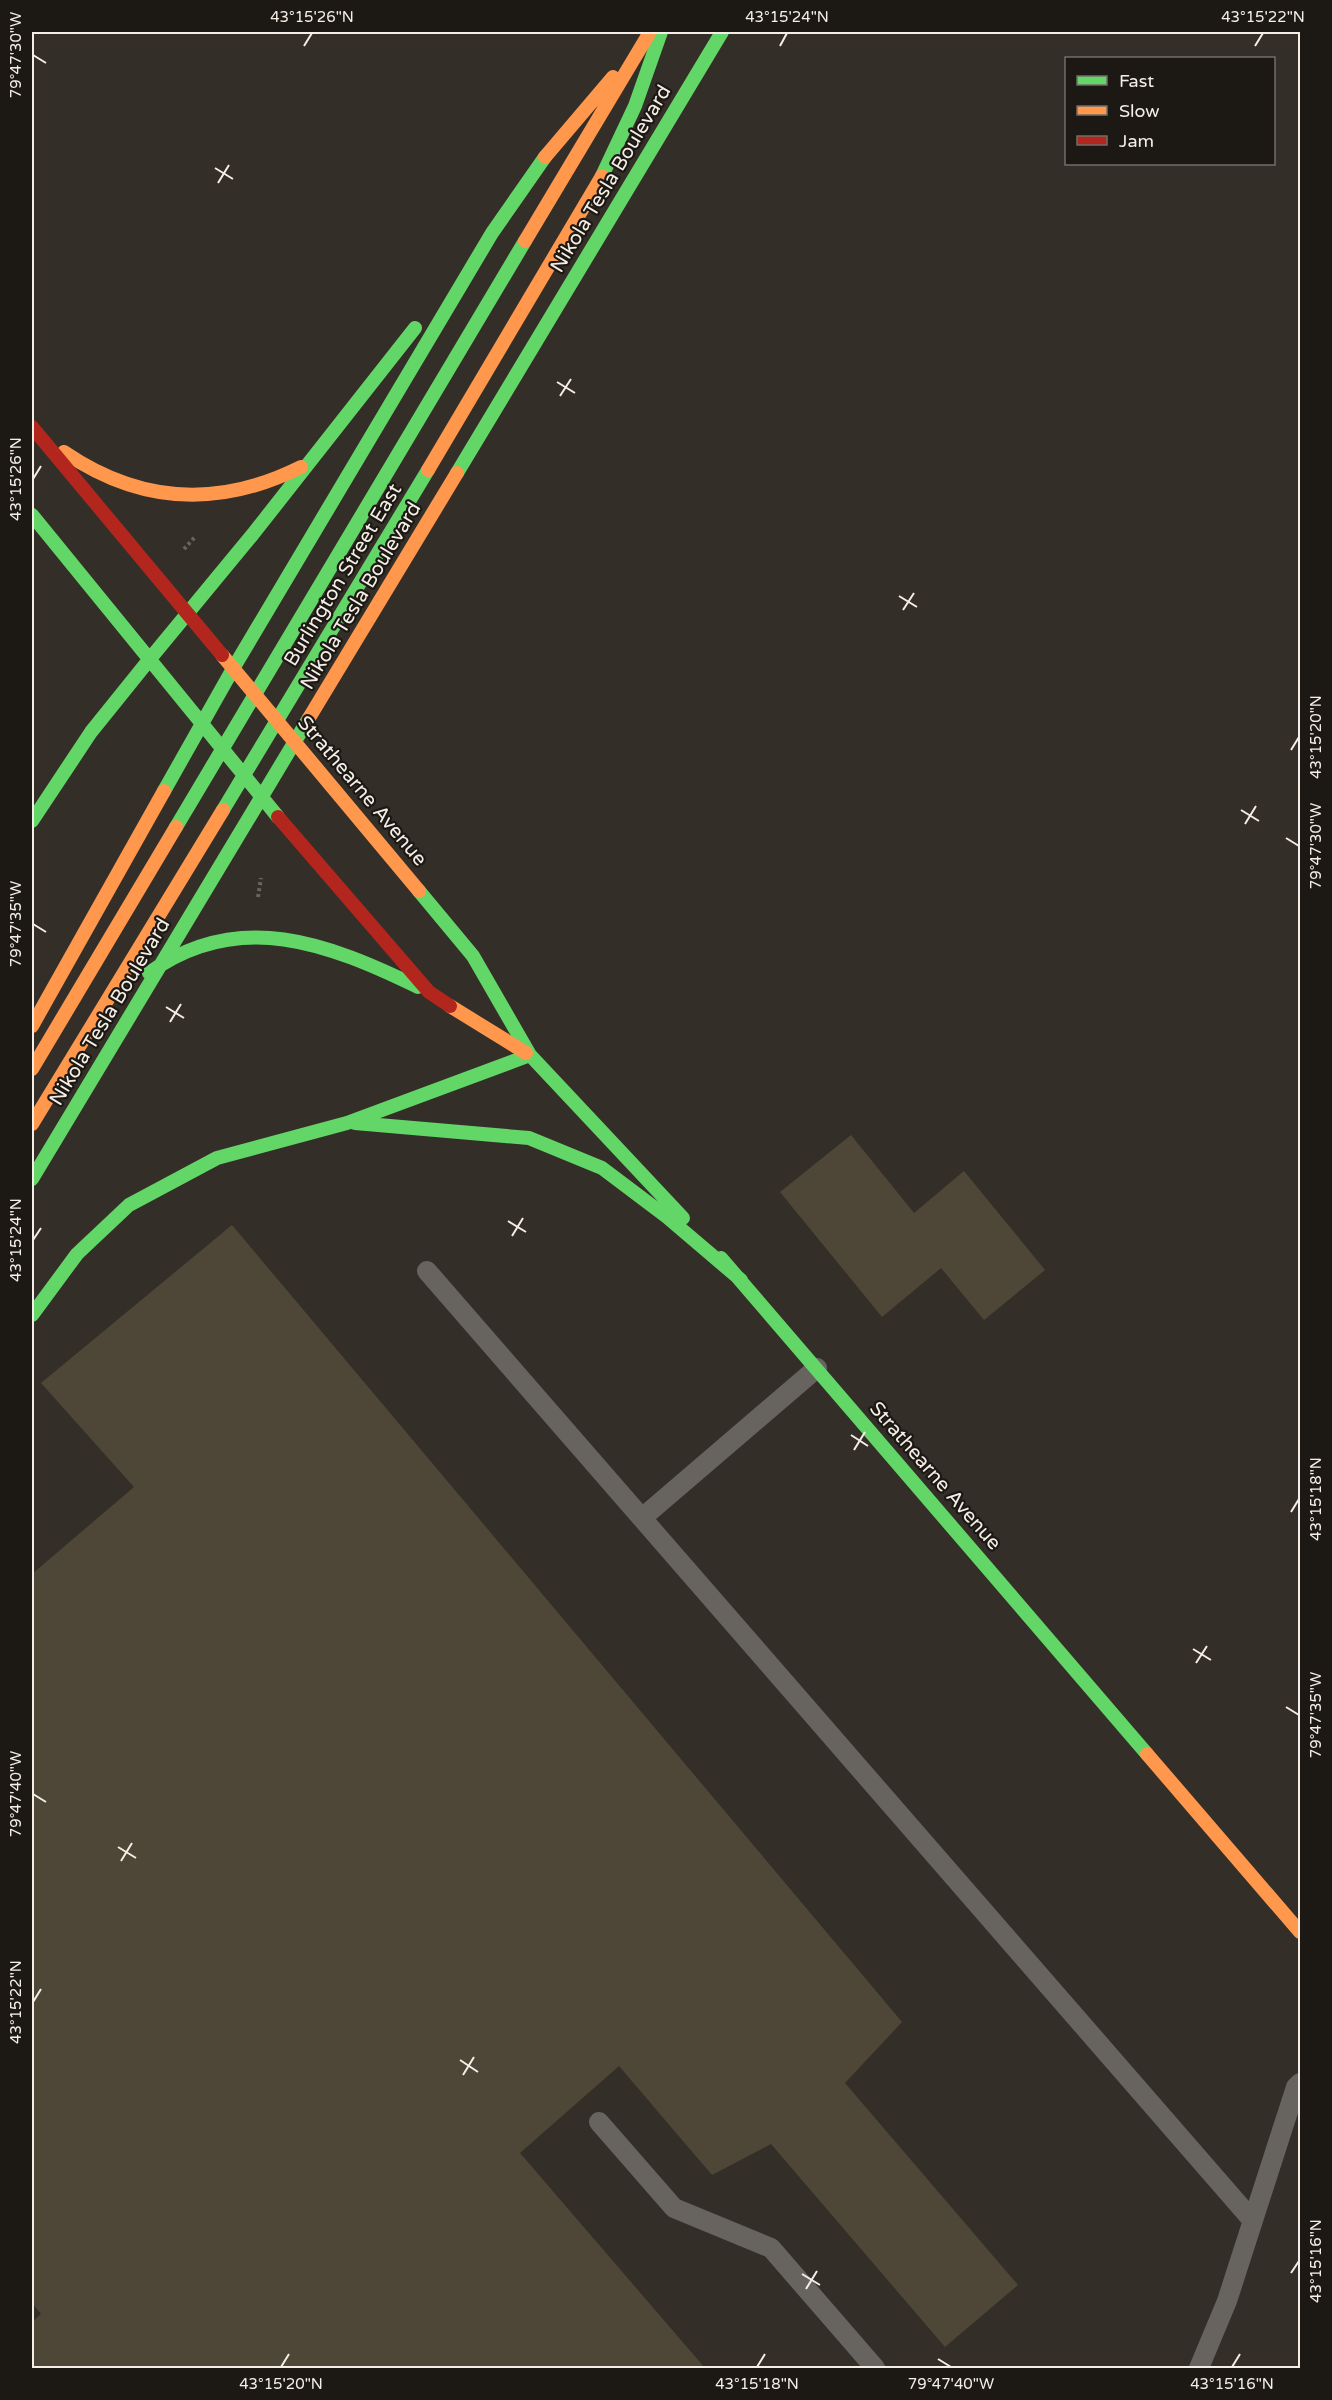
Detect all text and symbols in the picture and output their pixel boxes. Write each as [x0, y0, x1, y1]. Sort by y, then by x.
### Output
text: 43°15'26"N [270, 8, 354, 26]
text: 43°15'24"N [745, 8, 829, 26]
text: 43°15'22"N [1221, 8, 1305, 26]
text: 79°47'30"W [7, 12, 25, 98]
legend [1065, 57, 1275, 165]
text: Fast [1119, 70, 1154, 92]
street label: Nikola Tesla Boulevard [546, 81, 676, 277]
text: Slow [1119, 100, 1160, 122]
text: Jam [1119, 130, 1154, 152]
text: 43°15'26"N [7, 437, 25, 521]
street label: Burlington Street East [279, 479, 407, 671]
street label: Nikola Tesla Boulevard [296, 498, 426, 694]
text: 43°15'20"N [1307, 695, 1325, 779]
street label: Strathearne Avenue [292, 711, 432, 871]
text: 79°47'30"W [1307, 803, 1325, 889]
text: 79°47'35"W [7, 881, 25, 967]
street label: Nikola Tesla Boulevard [45, 914, 175, 1110]
text: 43°15'24"N [7, 1198, 25, 1282]
street label: Strathearne Avenue [864, 1397, 1006, 1555]
text: 43°15'18"N [1307, 1457, 1325, 1541]
text: 79°47'35"W [1307, 1672, 1325, 1758]
text: 79°47'40"W [7, 1751, 25, 1837]
text: 43°15'22"N [7, 1960, 25, 2044]
text: 43°15'16"N [1307, 2219, 1325, 2303]
text: 43°15'20"N [239, 2375, 323, 2393]
text: 43°15'18"N [715, 2375, 799, 2393]
text: 79°47'40"W [908, 2375, 994, 2393]
text: 43°15'16"N [1190, 2375, 1274, 2393]

